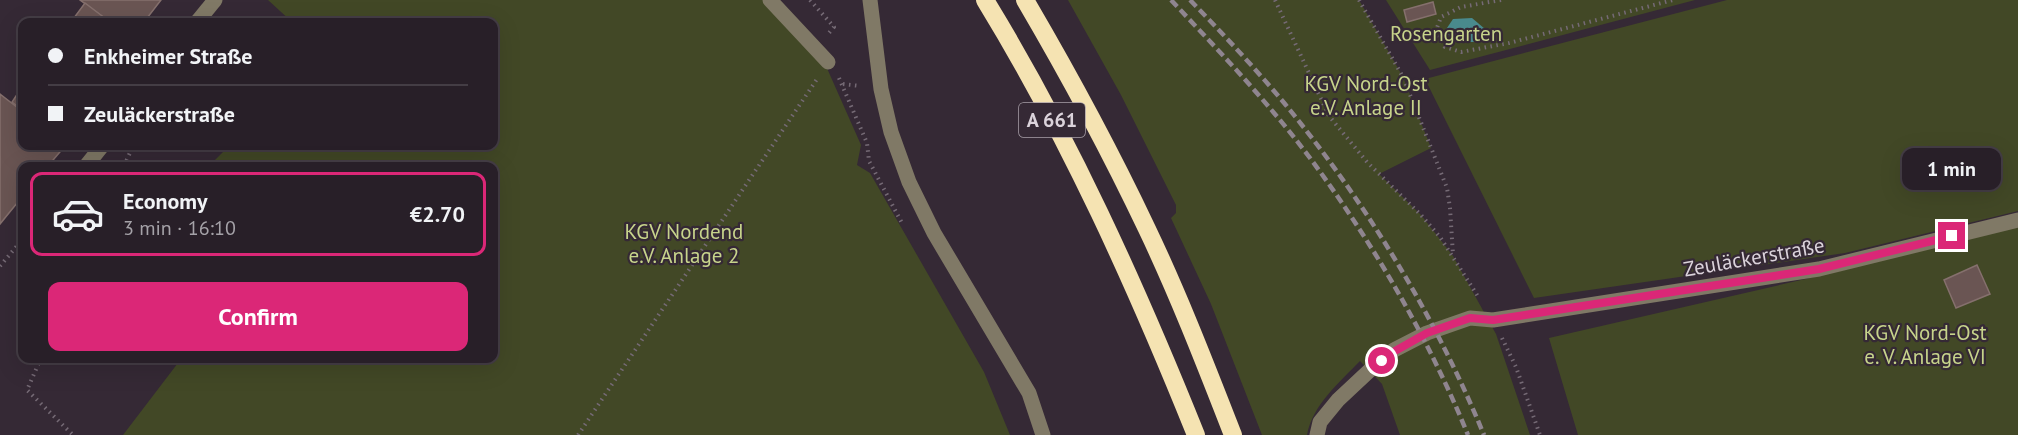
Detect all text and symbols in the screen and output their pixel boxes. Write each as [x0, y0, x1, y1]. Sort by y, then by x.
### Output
park label: Rosengarten [1390, 20, 1502, 47]
text: Enkheimer Straße [84, 42, 253, 70]
park label: KGV Nord-Ost e.V. Anlage II [1304, 70, 1428, 121]
text: Zeuläckerstraße [84, 100, 235, 128]
road number: A 661 [1019, 103, 1085, 137]
callout: 1 min [1902, 149, 2002, 191]
text: 1 min [1927, 156, 1976, 182]
icon: car [51, 187, 105, 241]
text: Economy [123, 187, 207, 215]
text: €2.70 [410, 200, 465, 228]
text: 3 min · 16:10 [123, 215, 236, 241]
park label: KGV Nordend e.V. Anlage 2 [625, 218, 743, 269]
route end [1938, 222, 1965, 249]
street label: Zeuläckerstraße [1681, 231, 1827, 283]
button: Confirm [48, 282, 468, 351]
park label: KGV Nord-Ost e. V. Anlage VI [1863, 319, 1987, 370]
route start [1368, 347, 1395, 374]

